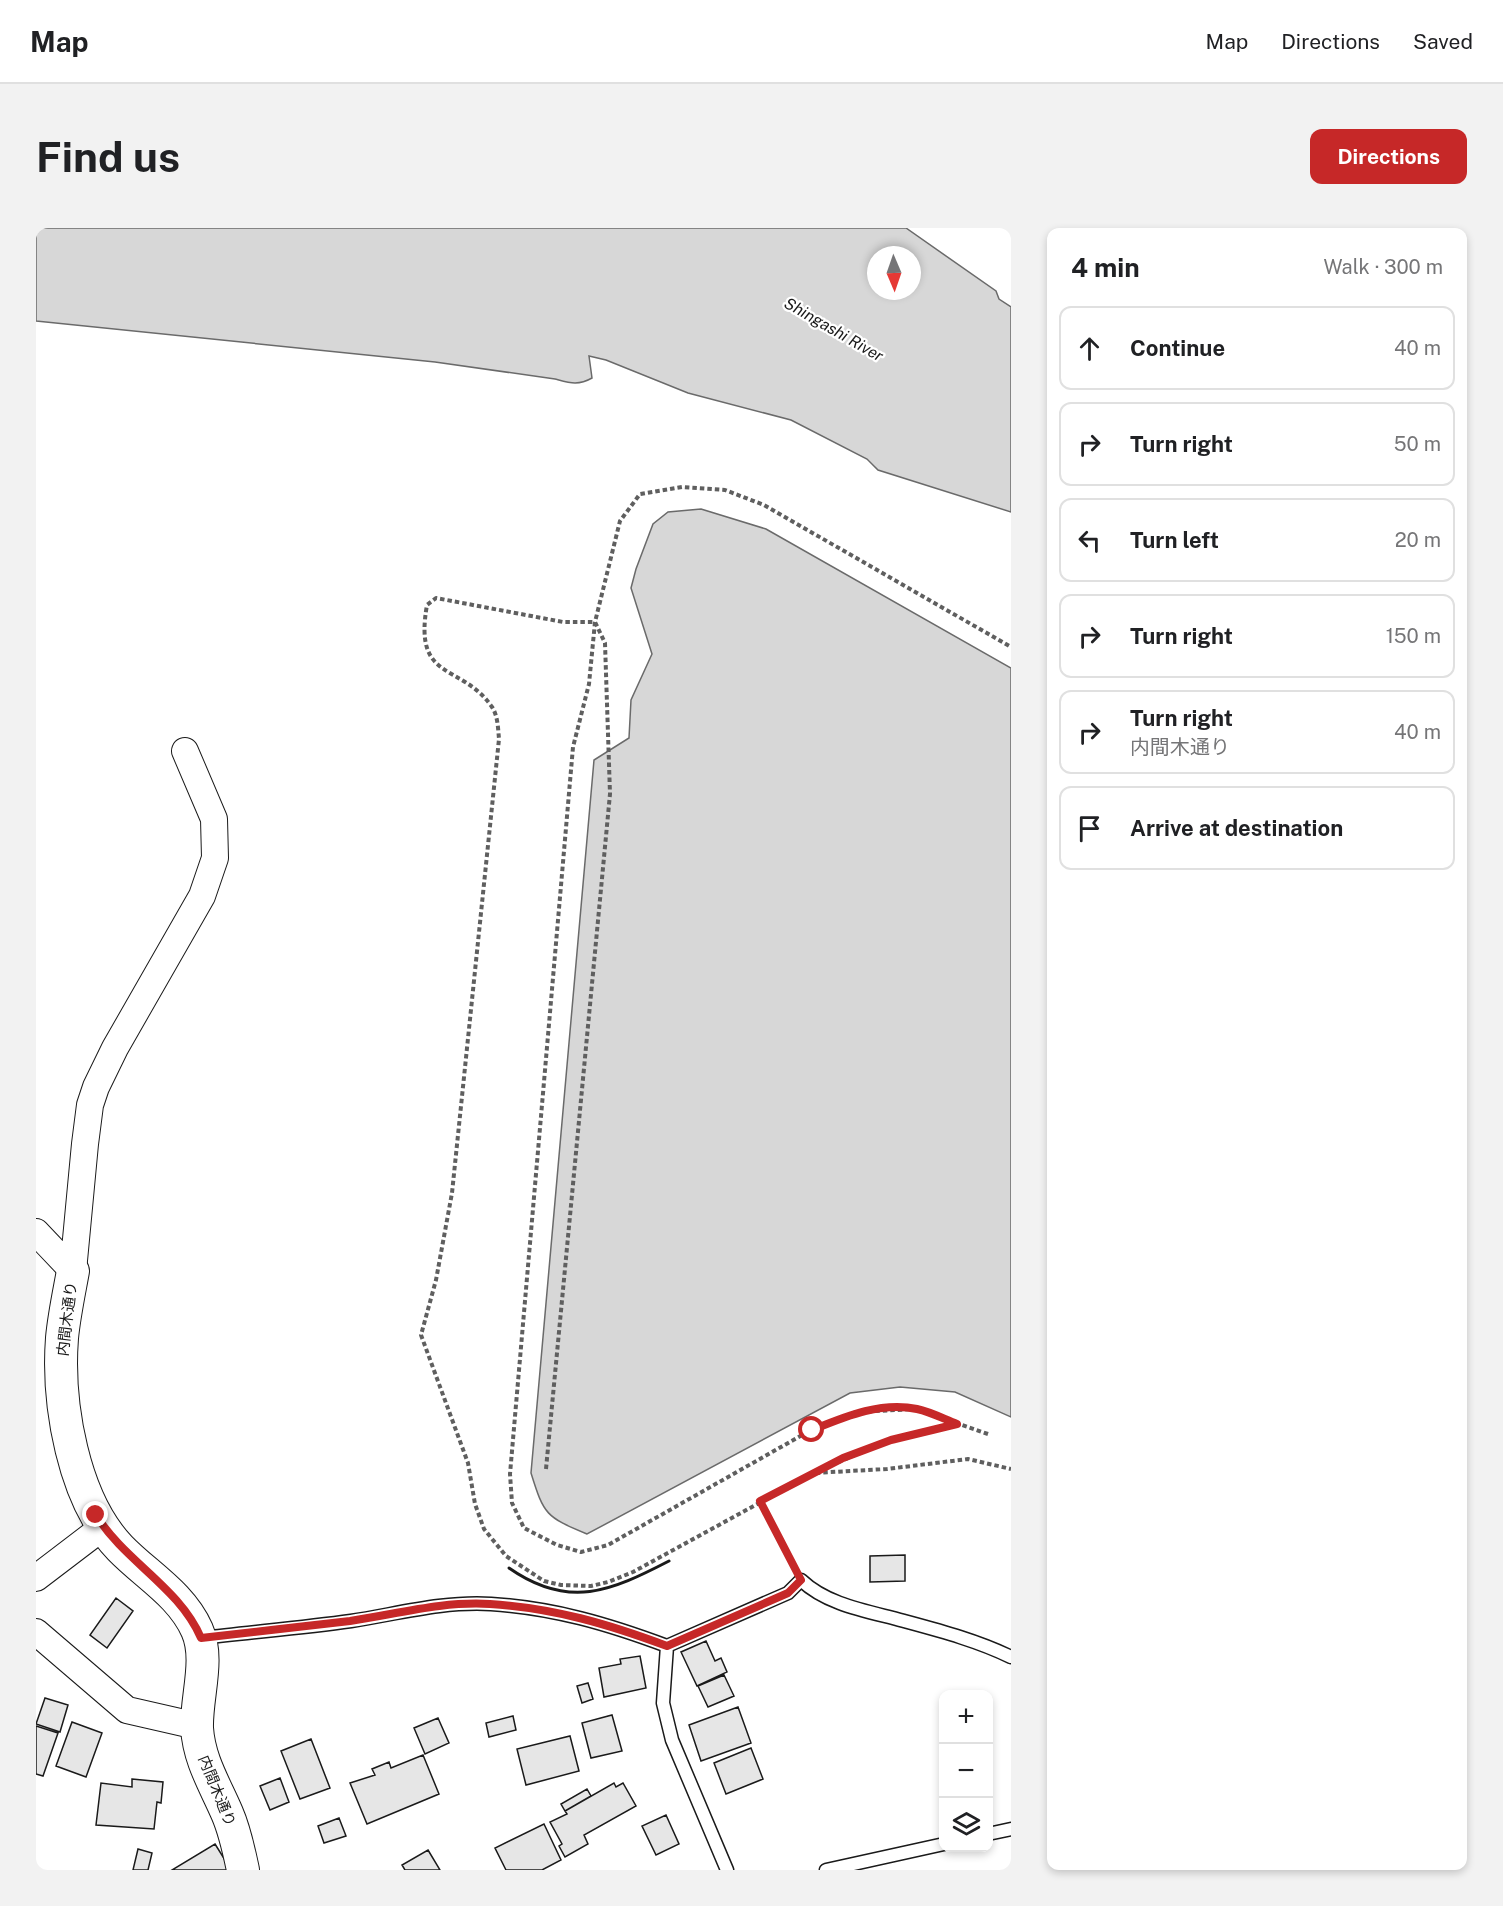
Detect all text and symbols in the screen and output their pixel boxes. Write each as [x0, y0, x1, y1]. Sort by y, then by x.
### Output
text: Map [30, 25, 89, 58]
text: Map [1206, 29, 1248, 54]
text: Directions [1281, 29, 1380, 54]
text: Saved [1413, 29, 1473, 54]
button: Directions [1310, 129, 1467, 184]
text: Find us [36, 132, 180, 181]
north arrow [867, 246, 921, 300]
text: 4 min [1071, 252, 1140, 283]
text: Walk · 300 m [1323, 255, 1443, 279]
water label: Shingashi River [781, 293, 888, 366]
icon: ahead [1073, 332, 1106, 365]
text: Continue [1130, 335, 1225, 361]
text: 40 m [1394, 336, 1441, 360]
icon: right [1073, 428, 1106, 461]
text: Turn right [1130, 431, 1233, 457]
text: 50 m [1394, 432, 1441, 456]
icon: left [1073, 524, 1106, 557]
text: Turn left [1130, 527, 1219, 553]
text: 20 m [1395, 528, 1441, 552]
icon: right [1073, 620, 1106, 653]
text: Turn right [1130, 623, 1233, 649]
text: 150 m [1386, 624, 1441, 648]
text: Turn right [1130, 705, 1233, 731]
icon: right [1073, 716, 1106, 749]
text: 40 m [1394, 720, 1441, 744]
text: 内間木通り [1130, 735, 1230, 759]
icon: arrive [1073, 812, 1106, 845]
text: Arrive at destination [1130, 815, 1343, 841]
street label: 内間木通り [53, 1281, 80, 1357]
route start [798, 1416, 824, 1442]
route end [82, 1501, 108, 1527]
map controls [939, 1690, 993, 1852]
button: + [939, 1690, 993, 1744]
button: − [939, 1744, 993, 1798]
street label: 内間木通り [196, 1753, 239, 1829]
button: layers [939, 1798, 993, 1852]

